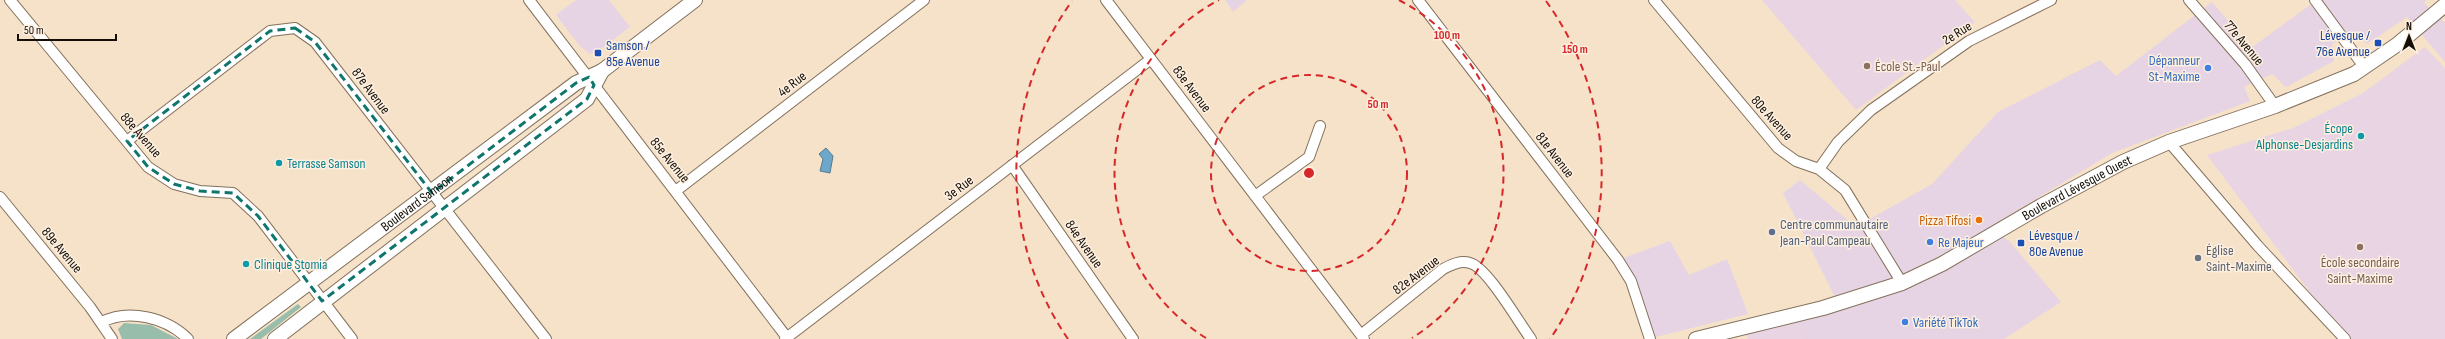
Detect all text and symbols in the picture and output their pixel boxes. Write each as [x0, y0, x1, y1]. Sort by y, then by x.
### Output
scale bar [18, 16, 116, 42]
north arrow [2389, 16, 2429, 56]
street label: 2e Rue [1939, 17, 1975, 49]
street label: 77e Avenue [2220, 17, 2268, 69]
text: N [2406, 20, 2412, 33]
text: 50 m [24, 23, 44, 38]
place label: Lévesque / 76e Avenue [2316, 27, 2370, 60]
text: 100 m [1434, 28, 1460, 43]
place label: Samson / 85e Avenue [606, 37, 660, 70]
marker: Lévesque / 76e Avenue [2373, 38, 2383, 48]
text: 150 m [1562, 42, 1588, 57]
marker: Samson / 85e Avenue [593, 48, 603, 58]
place label: Dépanneur St-Maxime [2148, 52, 2200, 85]
place label: École St.-Paul [1875, 58, 1940, 75]
marker: École St.-Paul [1862, 61, 1872, 71]
street label: 83e Avenue [1169, 62, 1215, 116]
marker: Dépanneur St-Maxime [2203, 63, 2213, 73]
street label: 87e Avenue [348, 64, 394, 118]
street label: 4e Rue [774, 68, 810, 100]
street label: 80e Avenue [1747, 92, 1797, 144]
text: 50 m [1368, 97, 1388, 112]
street label: 88e Avenue [117, 109, 165, 161]
place label: Écope Alphonse-Desjardins [2255, 120, 2353, 153]
street label: 81e Avenue [1532, 129, 1578, 181]
marker: Écope Alphonse-Desjardins [2356, 131, 2366, 141]
street label: 85e Avenue [646, 134, 694, 186]
street label: Boulevard Lévesque Ouest [2019, 151, 2134, 224]
place label: Terrasse Samson [287, 155, 366, 172]
marker: Terrasse Samson [274, 158, 284, 168]
centre of rings [1302, 166, 1316, 180]
street label: Boulevard Samson [377, 170, 456, 235]
street label: 3e Rue [941, 172, 977, 204]
place label: Pizza Tifosi [1919, 212, 1971, 229]
marker: Pizza Tifosi [1974, 215, 1984, 225]
place label: Centre communautaire Jean-Paul Campeau [1779, 216, 1888, 249]
street label: 84e Avenue [1061, 217, 1107, 271]
street label: 89e Avenue [38, 224, 86, 276]
marker: Centre communautaire Jean-Paul Campeau [1767, 227, 1777, 237]
place label: Lévesque / 80e Avenue [2029, 227, 2083, 260]
place label: Re Majeur [1938, 234, 1984, 251]
marker: Re Majeur [1925, 237, 1935, 247]
marker: Lévesque / 80e Avenue [2016, 238, 2026, 248]
place label: Église Saint-Maxime [2206, 242, 2272, 275]
marker: École secondaire Saint-Maxime [2355, 242, 2365, 252]
street label: 82e Avenue [1389, 252, 1443, 298]
marker: Église Saint-Maxime [2193, 253, 2203, 263]
place label: École secondaire Saint-Maxime [2321, 254, 2399, 287]
place label: Clinique Stomia [254, 256, 327, 273]
marker: Clinique Stomia [241, 259, 251, 269]
place label: Variété TikTok [1913, 314, 1979, 331]
marker: Variété TikTok [1900, 317, 1910, 327]

